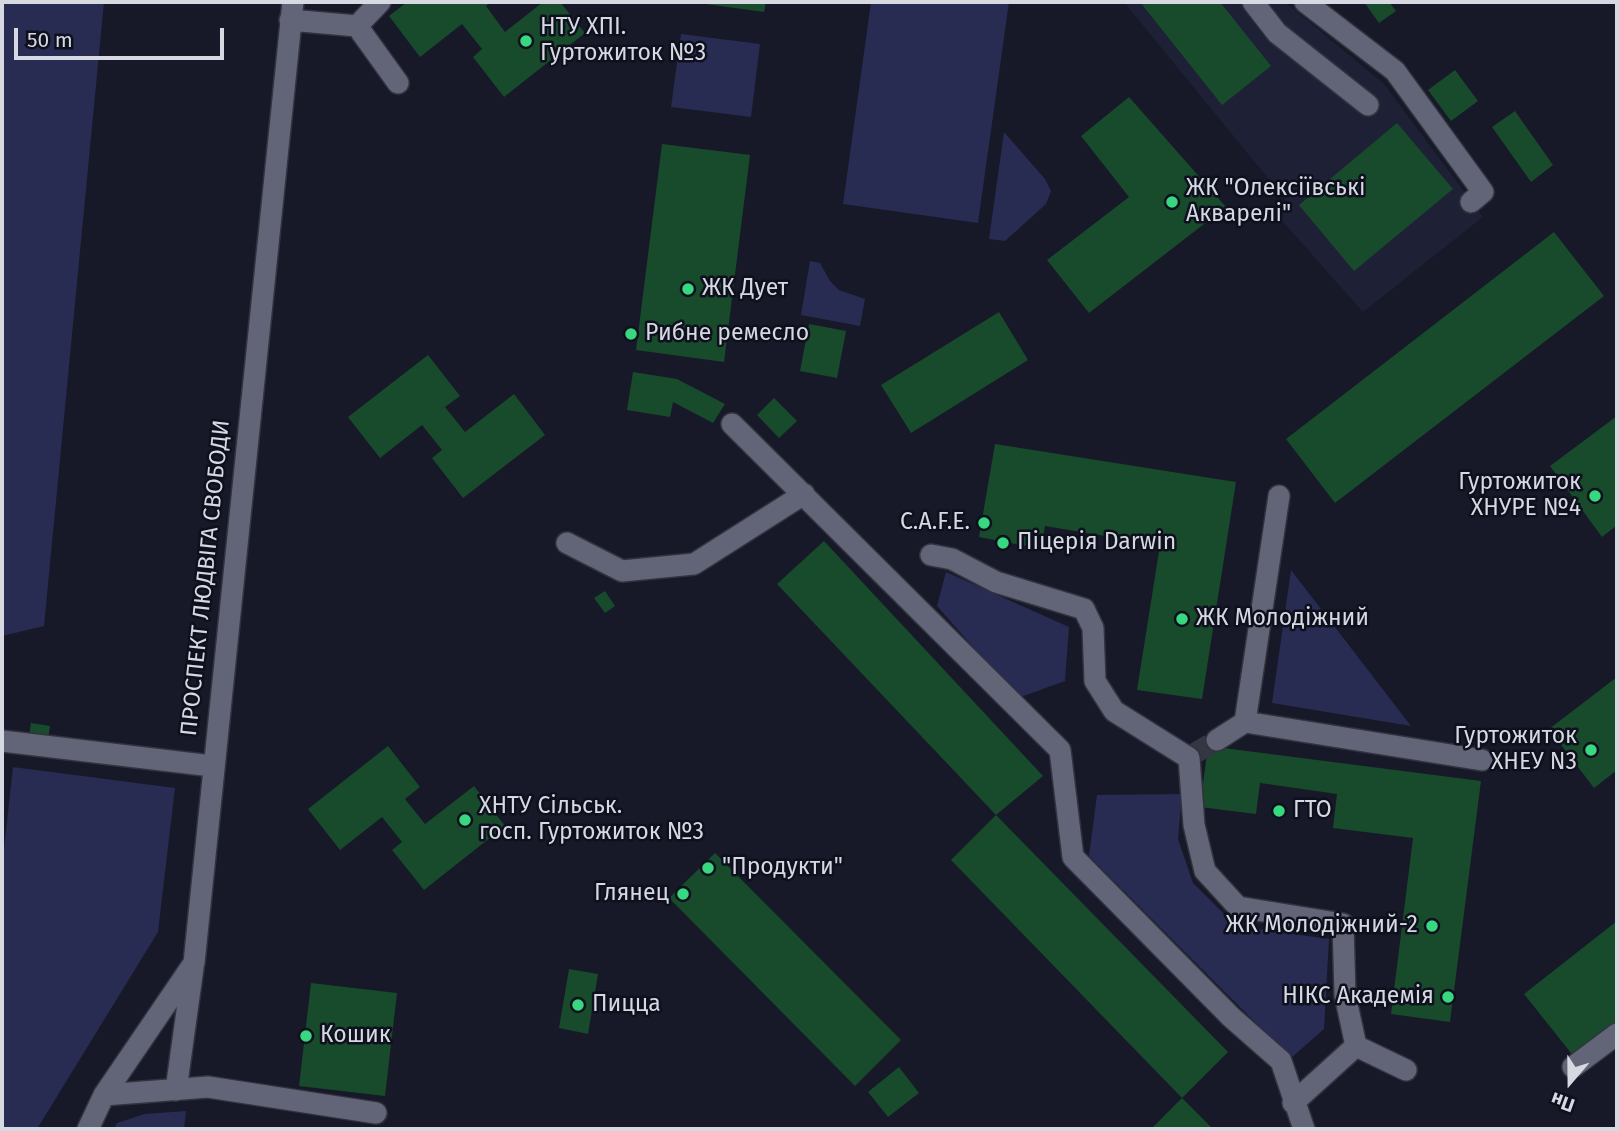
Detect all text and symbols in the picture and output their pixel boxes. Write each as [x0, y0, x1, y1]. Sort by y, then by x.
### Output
scale bar [18, 14, 228, 58]
place label: НТУ ХПІ. Гуртожиток №3 [540, 14, 706, 68]
text: 50 m [27, 27, 73, 53]
marker: НТУ ХПІ. Гуртожиток №3 [518, 33, 534, 49]
place label: ЖК "Олексіївські Акварелі" [1186, 175, 1365, 229]
marker: ЖК "Олексіївські Акварелі" [1164, 194, 1180, 210]
place label: ЖК Дует [702, 275, 788, 303]
marker: ЖК Дует [680, 281, 696, 297]
place label: Рибне ремесло [645, 320, 809, 348]
marker: Рибне ремесло [623, 326, 639, 342]
street label: ПРОСПЕКТ ЛЮДВІГА СВОБОДИ [176, 419, 236, 737]
place label: Гуртожиток ХНУРЕ №4 [1458, 469, 1581, 523]
marker: Гуртожиток ХНУРЕ №4 [1587, 488, 1603, 504]
place label: C.A.F.E. [900, 509, 970, 537]
marker: C.A.F.E. [976, 515, 992, 531]
place label: Піцерія Darwin [1017, 529, 1176, 557]
marker: Піцерія Darwin [995, 535, 1011, 551]
place label: ЖК Молодіжний [1196, 605, 1369, 633]
marker: ЖК Молодіжний [1174, 611, 1190, 627]
place label: Гуртожиток ХНЕУ N3 [1454, 723, 1577, 777]
marker: Гуртожиток ХНЕУ N3 [1583, 742, 1599, 758]
place label: ХНТУ Сільськ. госп. Гуртожиток №3 [479, 793, 704, 847]
place label: ГТО [1293, 797, 1332, 825]
marker: ГТО [1271, 803, 1287, 819]
marker: ХНТУ Сільськ. госп. Гуртожиток №3 [457, 812, 473, 828]
place label: "Продукти" [722, 854, 843, 882]
marker: "Продукти" [700, 860, 716, 876]
place label: Глянец [594, 880, 669, 908]
marker: Глянец [675, 886, 691, 902]
place label: ЖК Молодіжний-2 [1226, 912, 1418, 940]
marker: ЖК Молодіжний-2 [1424, 918, 1440, 934]
place label: НІКС Академія [1282, 983, 1434, 1011]
marker: НІКС Академія [1440, 989, 1456, 1005]
place label: Пицца [592, 991, 661, 1019]
marker: Пицца [570, 997, 586, 1013]
place label: Кошик [320, 1022, 391, 1050]
marker: Кошик [298, 1028, 314, 1044]
north arrow [1535, 1047, 1605, 1117]
text: Пн [1548, 1087, 1578, 1117]

